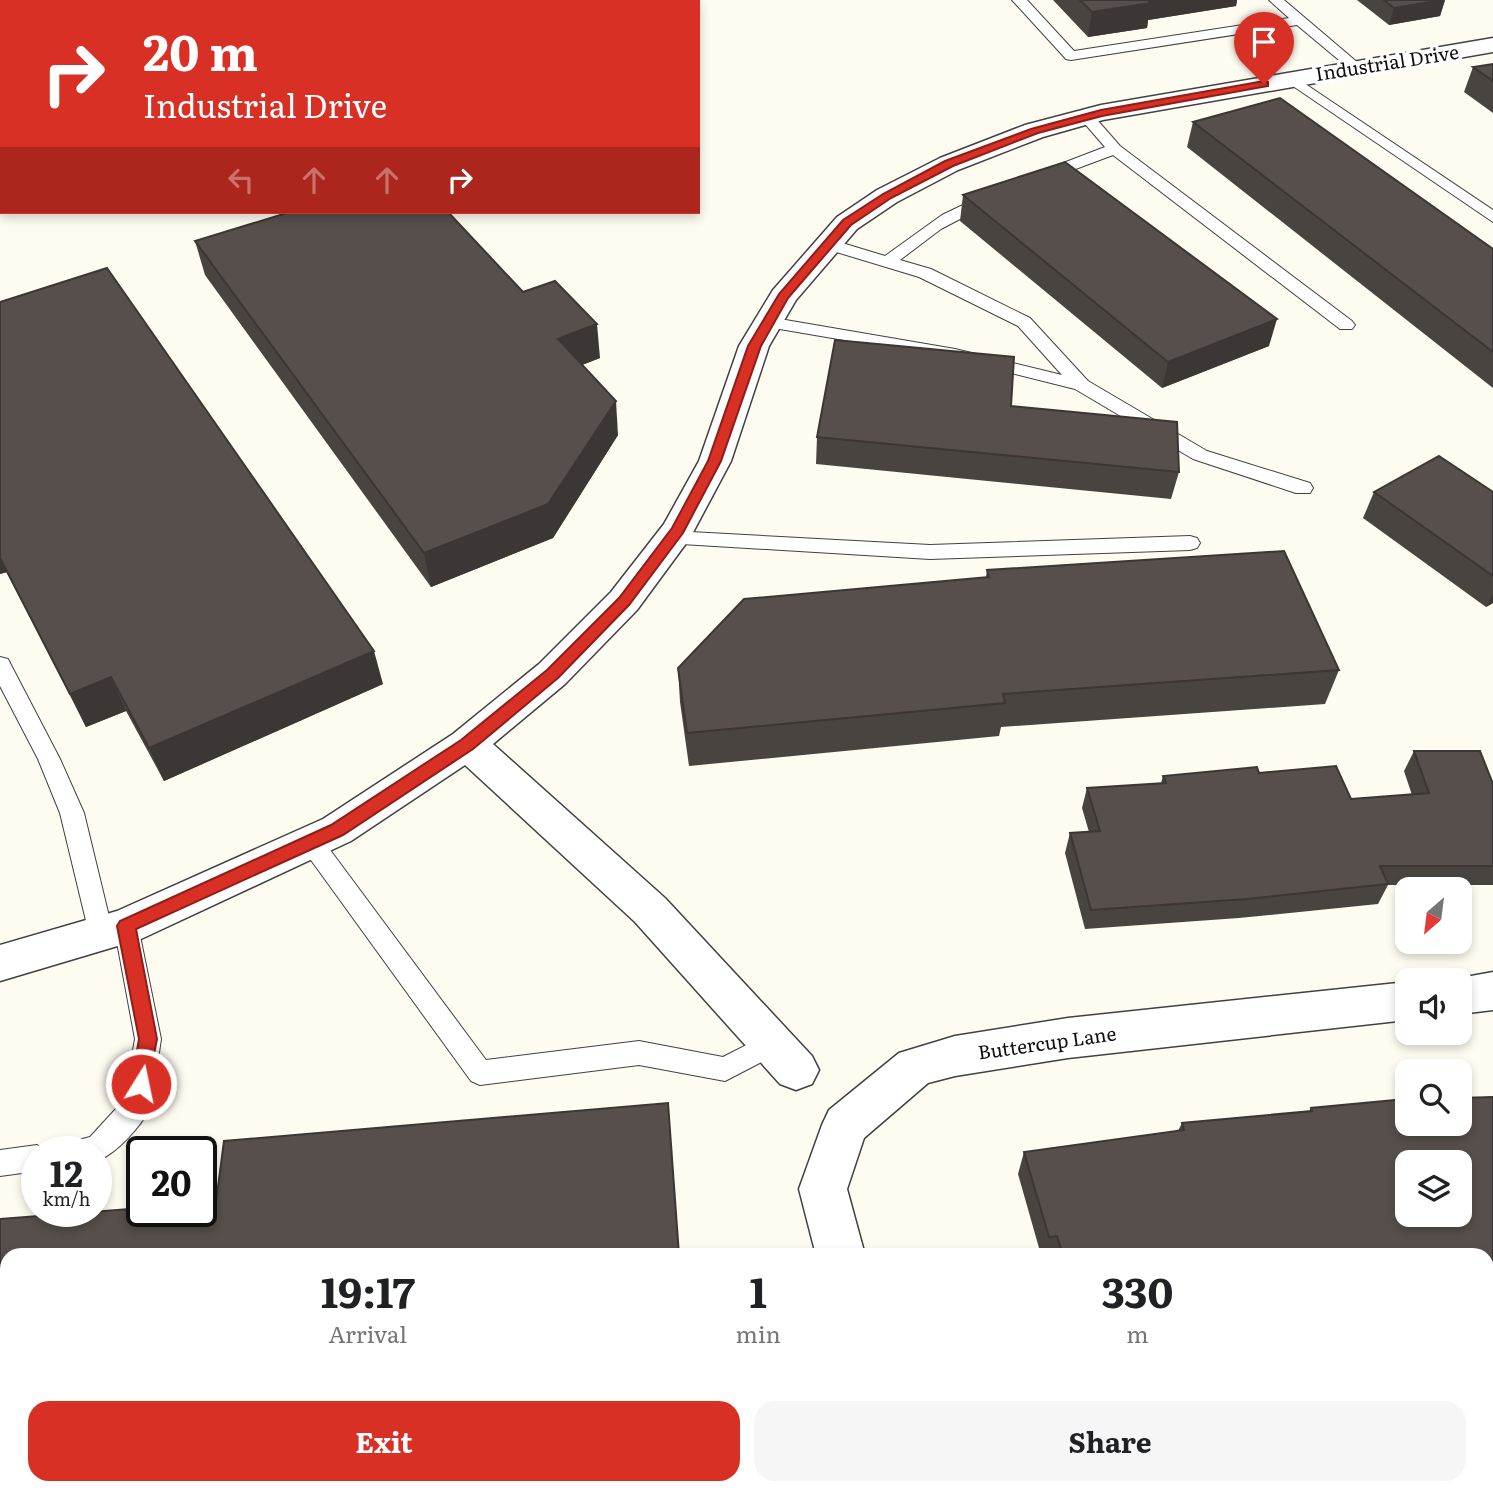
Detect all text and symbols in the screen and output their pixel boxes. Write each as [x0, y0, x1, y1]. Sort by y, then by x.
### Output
pin [1234, 12.0, 1294, 84]
text: 20 m [143, 13, 258, 86]
icon: arrive [1245, 23, 1283, 61]
icon: right [28, 28, 119, 119]
street label: Industrial Drive [1313, 37, 1461, 87]
text: Industrial Drive [143, 80, 387, 128]
icon: left [222, 161, 260, 199]
icon: ahead [295, 161, 333, 199]
icon: ahead [368, 161, 406, 199]
icon: right [441, 161, 479, 199]
north arrow [1395, 877, 1472, 954]
map controls [1395, 877, 1472, 1227]
button: sound [1395, 968, 1472, 1045]
street label: Buttercup Lane [976, 1018, 1118, 1066]
position arrow [104, 1047, 178, 1121]
button: search [1395, 1059, 1472, 1136]
speed limit sign: 20 [126, 1136, 217, 1227]
text: 12 [50, 1146, 83, 1198]
button: layers [1395, 1150, 1472, 1227]
text: km/h [43, 1185, 90, 1212]
text: 19:17 [321, 1259, 415, 1321]
text: 1 [750, 1259, 767, 1321]
text: 330 [1101, 1259, 1173, 1321]
text: Arrival [329, 1316, 407, 1350]
text: min [736, 1316, 781, 1350]
text: m [1126, 1316, 1149, 1350]
button: Exit [28, 1401, 740, 1481]
button: Share [754, 1401, 1466, 1481]

